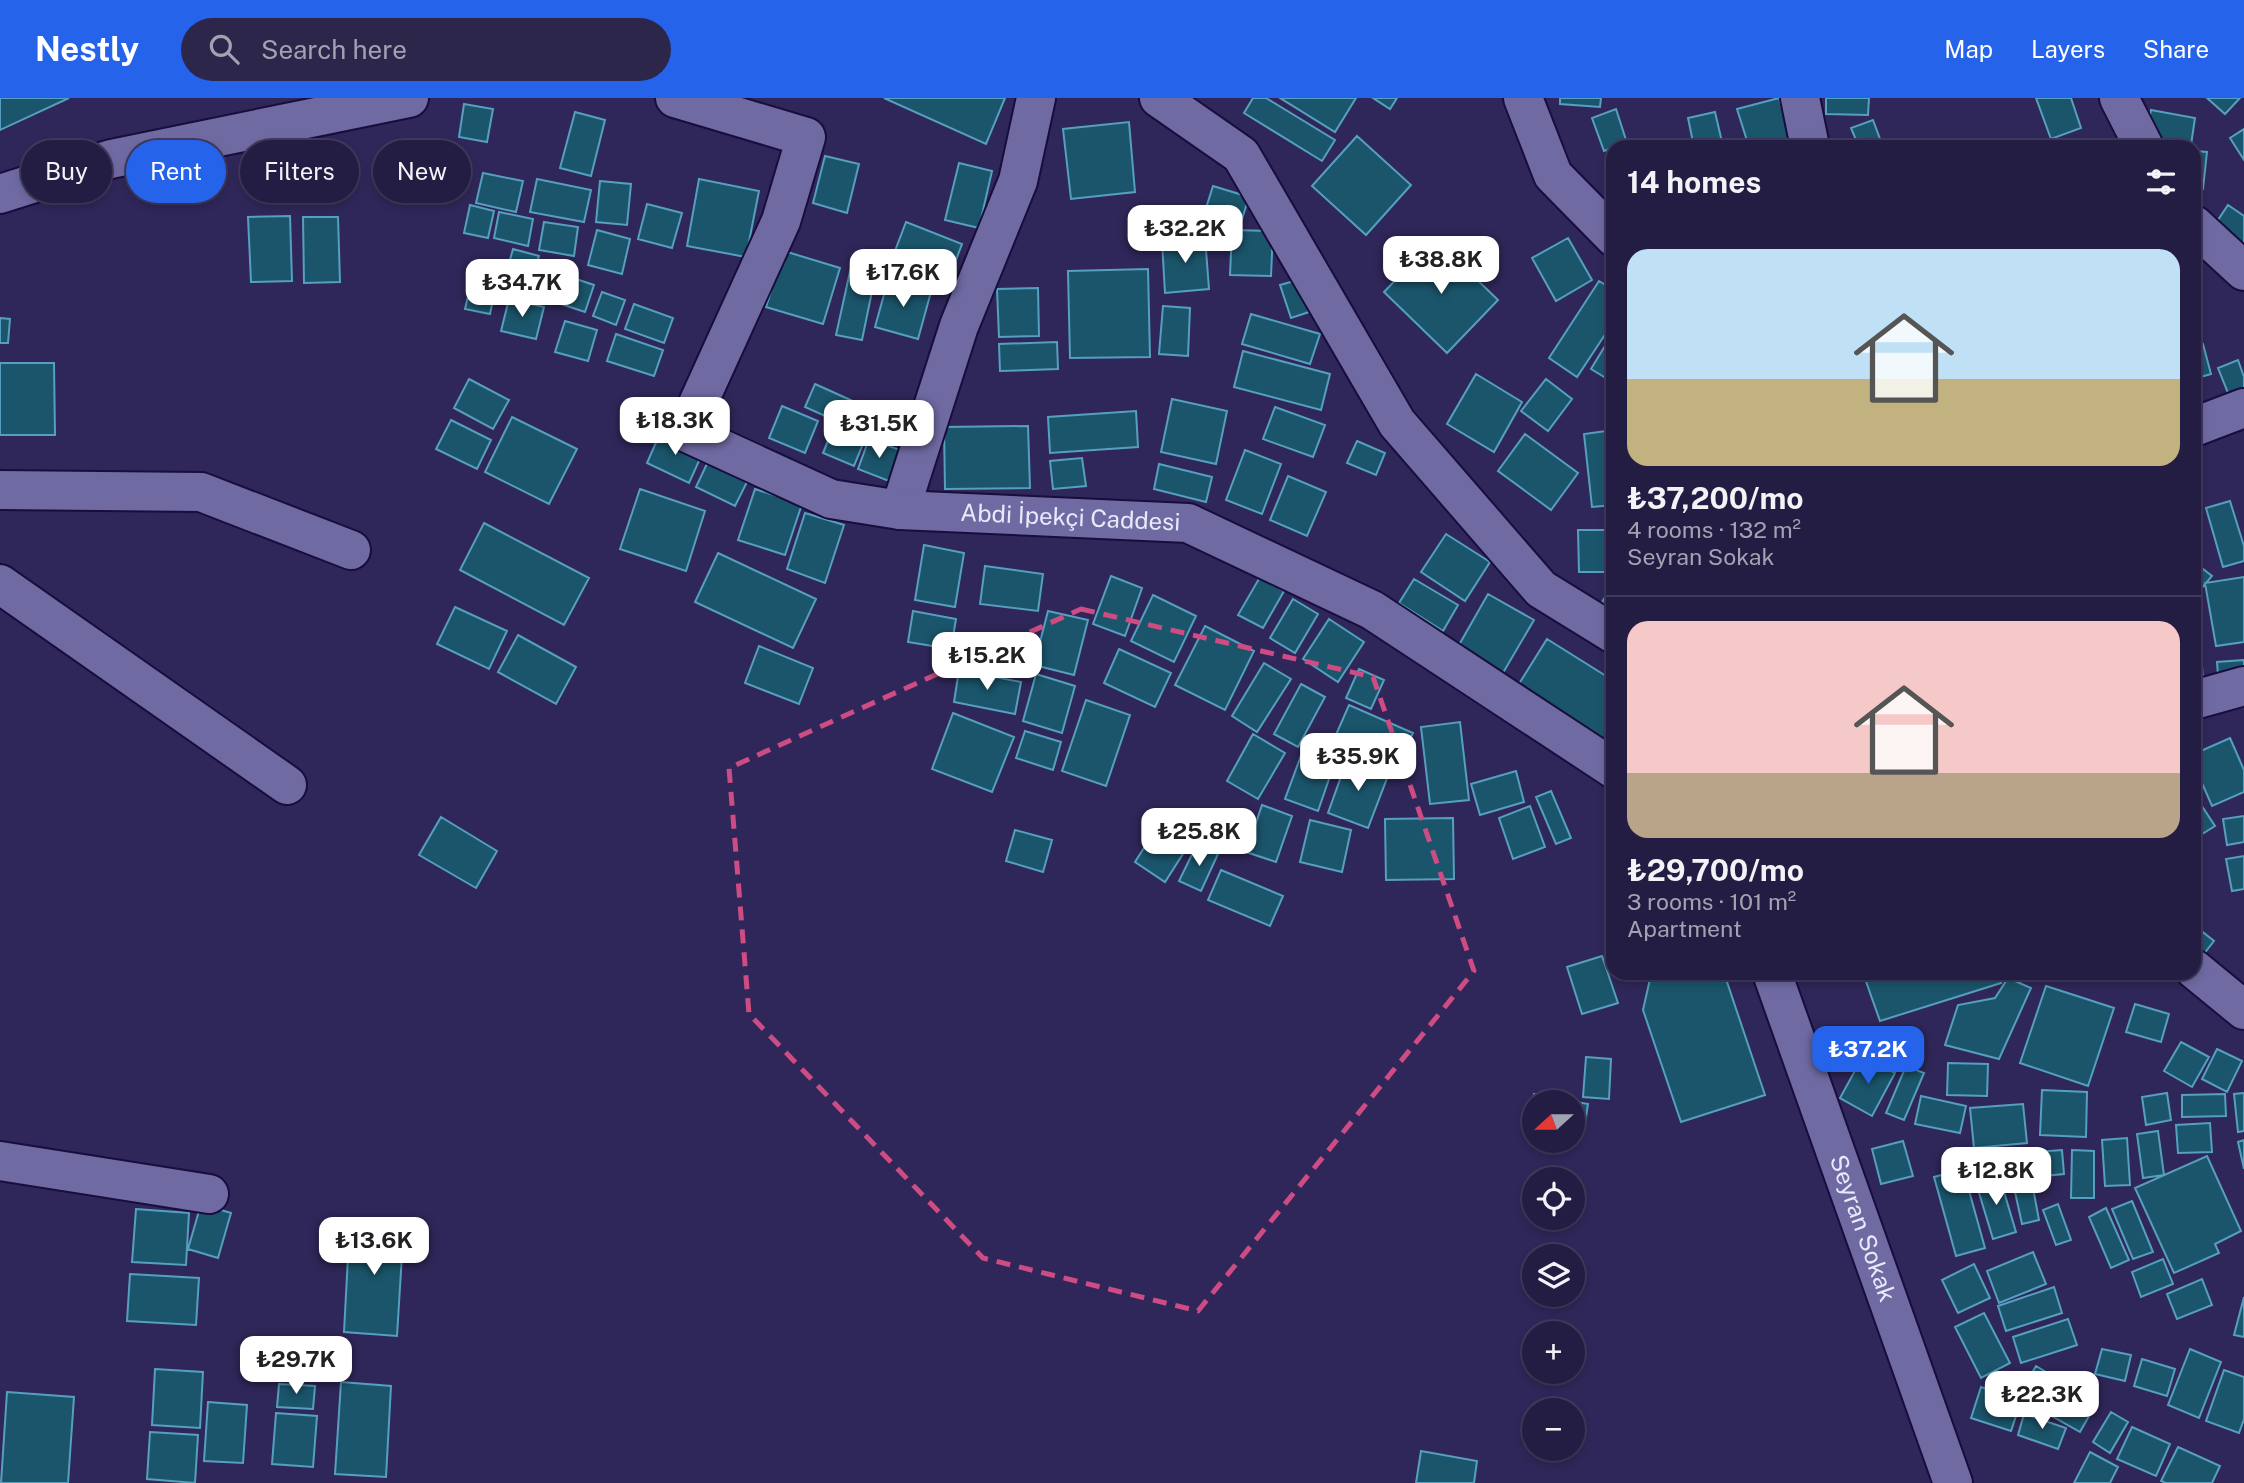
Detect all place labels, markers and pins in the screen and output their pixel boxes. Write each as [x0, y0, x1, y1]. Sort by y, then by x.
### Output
pin: ₺32.2K [1128, 206, 1242, 265]
pin: ₺38.8K [1384, 236, 1498, 296]
pin: ₺17.6K [846, 250, 960, 309]
pin: ₺34.7K [465, 260, 579, 319]
pin: ₺18.3K [618, 398, 732, 457]
pin: ₺31.5K [822, 400, 936, 460]
pin: ₺15.2K [930, 632, 1044, 692]
pin: ₺35.9K [1301, 734, 1415, 793]
pin: ₺25.8K [1142, 808, 1256, 868]
pin: ₺37.2K [1811, 1026, 1925, 1086]
pin: ₺12.8K [1939, 1148, 2053, 1207]
pin: ₺13.6K [317, 1218, 431, 1277]
pin: ₺29.7K [239, 1336, 353, 1396]
pin: ₺22.3K [1985, 1372, 2099, 1431]

